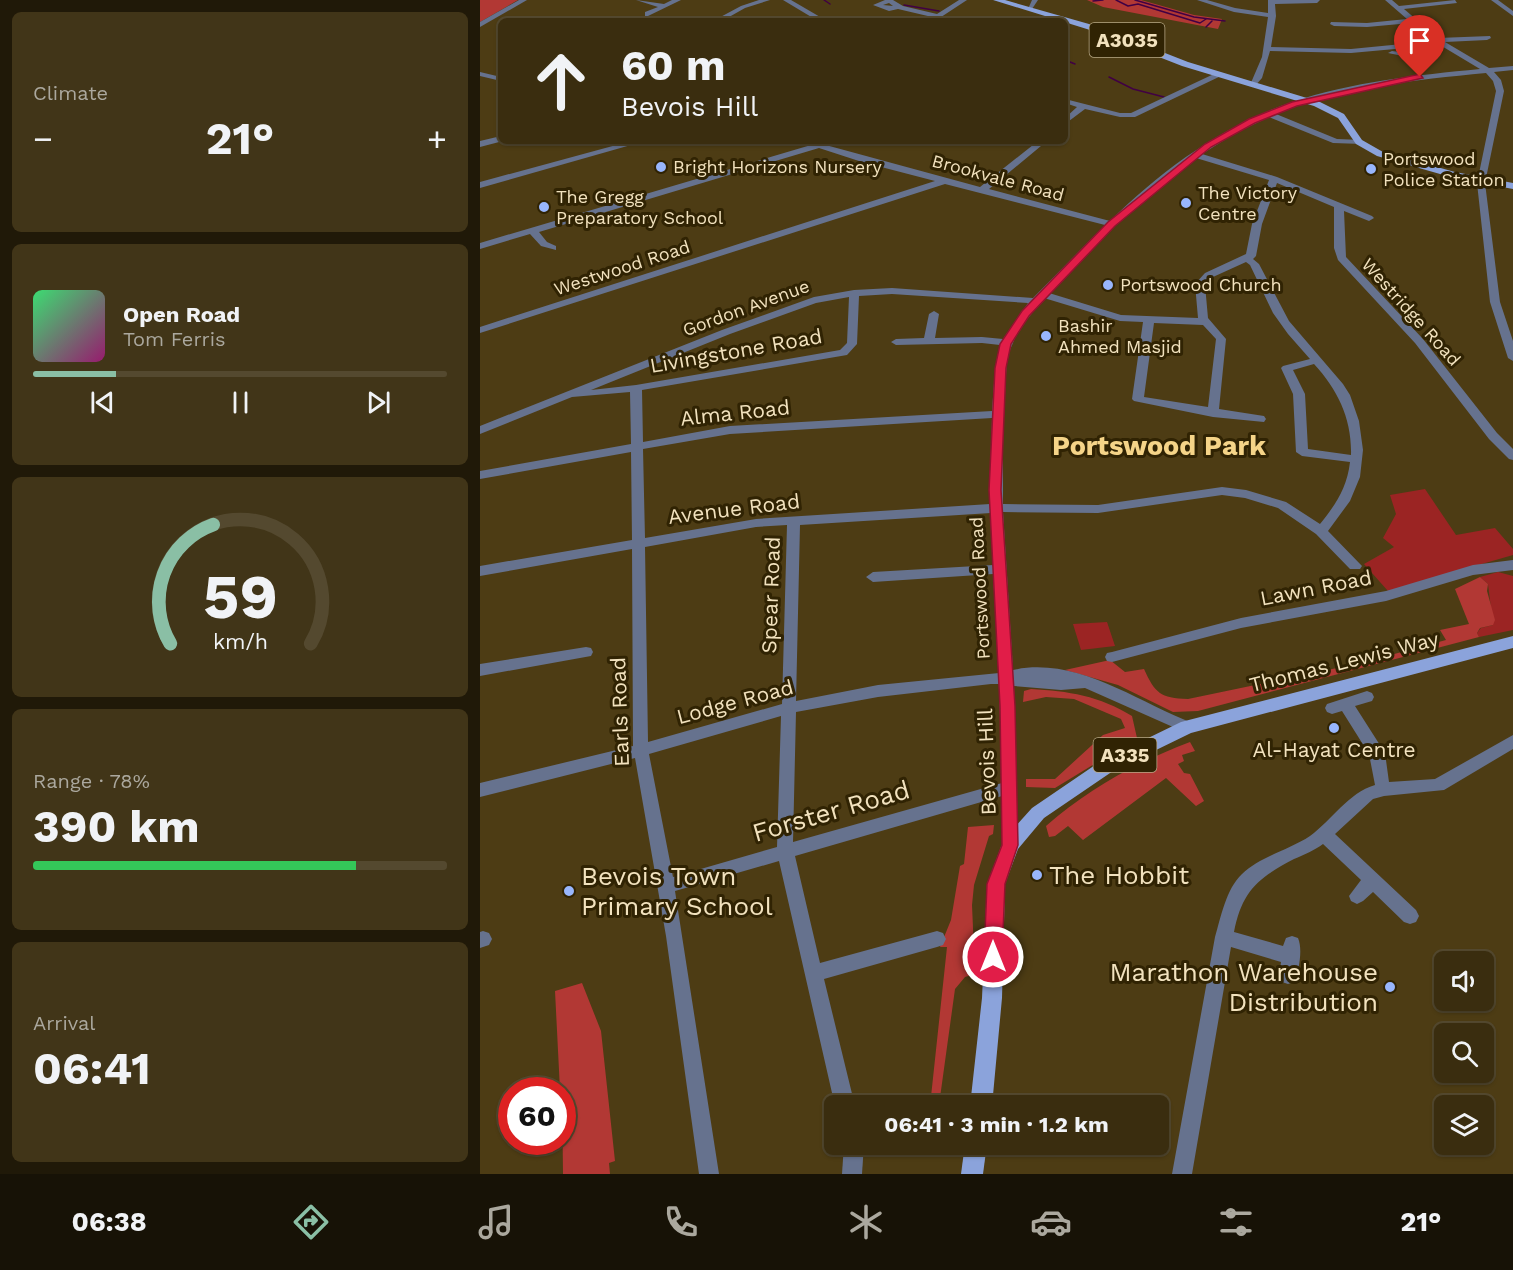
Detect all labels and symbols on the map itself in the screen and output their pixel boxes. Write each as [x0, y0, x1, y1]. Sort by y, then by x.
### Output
pin [1394, 15, 1445, 77]
road number: A3035 [1090, 23, 1164, 57]
place label: Portswood Police Station [1383, 148, 1505, 190]
street label: Brookvale Road [930, 150, 1066, 205]
place label: Bright Horizons Nursery [673, 156, 883, 177]
marker: Bright Horizons Nursery [654, 160, 668, 174]
marker: Portswood Police Station [1364, 162, 1378, 176]
place label: The Victory Centre [1198, 182, 1298, 224]
place label: The Gregg Preparatory School [556, 186, 724, 228]
marker: The Victory Centre [1179, 196, 1193, 210]
marker: The Gregg Preparatory School [537, 200, 551, 214]
street label: Westwood Road [551, 236, 693, 299]
street label: Westridge Road [1358, 254, 1465, 370]
place label: Portswood Church [1120, 274, 1282, 295]
street label: Gordon Avenue [680, 275, 812, 340]
marker: Portswood Church [1101, 278, 1115, 292]
place label: Bashir Ahmed Masjid [1058, 315, 1182, 357]
street label: Livingstone Road [648, 323, 824, 378]
marker: Bashir Ahmed Masjid [1039, 329, 1053, 343]
street label: Alma Road [679, 394, 791, 431]
district label: Portswood Park [1052, 430, 1266, 462]
street label: Avenue Road [667, 488, 801, 529]
street label: Portswood Road [965, 516, 994, 660]
street label: Spear Road [756, 536, 785, 654]
street label: Lawn Road [1258, 564, 1374, 611]
street label: Thomas Lewis Way [1247, 626, 1441, 697]
street label: Earls Road [605, 657, 634, 767]
street label: Lodge Road [674, 674, 796, 729]
street label: Bevois Hill [972, 708, 1001, 816]
marker: Al-Hayat Centre [1327, 721, 1341, 735]
place label: Al-Hayat Centre [1252, 737, 1416, 762]
road number: A335 [1094, 738, 1156, 772]
street label: Forster Road [749, 774, 913, 848]
place label: The Hobbit [1049, 860, 1189, 890]
place label: Bevois Town Primary School [581, 861, 773, 921]
marker: The Hobbit [1030, 868, 1044, 882]
marker: Bevois Town Primary School [562, 884, 576, 898]
position arrow [961, 925, 1025, 989]
place label: Marathon Warehouse Distribution [1110, 957, 1378, 1017]
marker: Marathon Warehouse Distribution [1383, 980, 1397, 994]
speed limit sign: 60 [498, 1077, 576, 1155]

